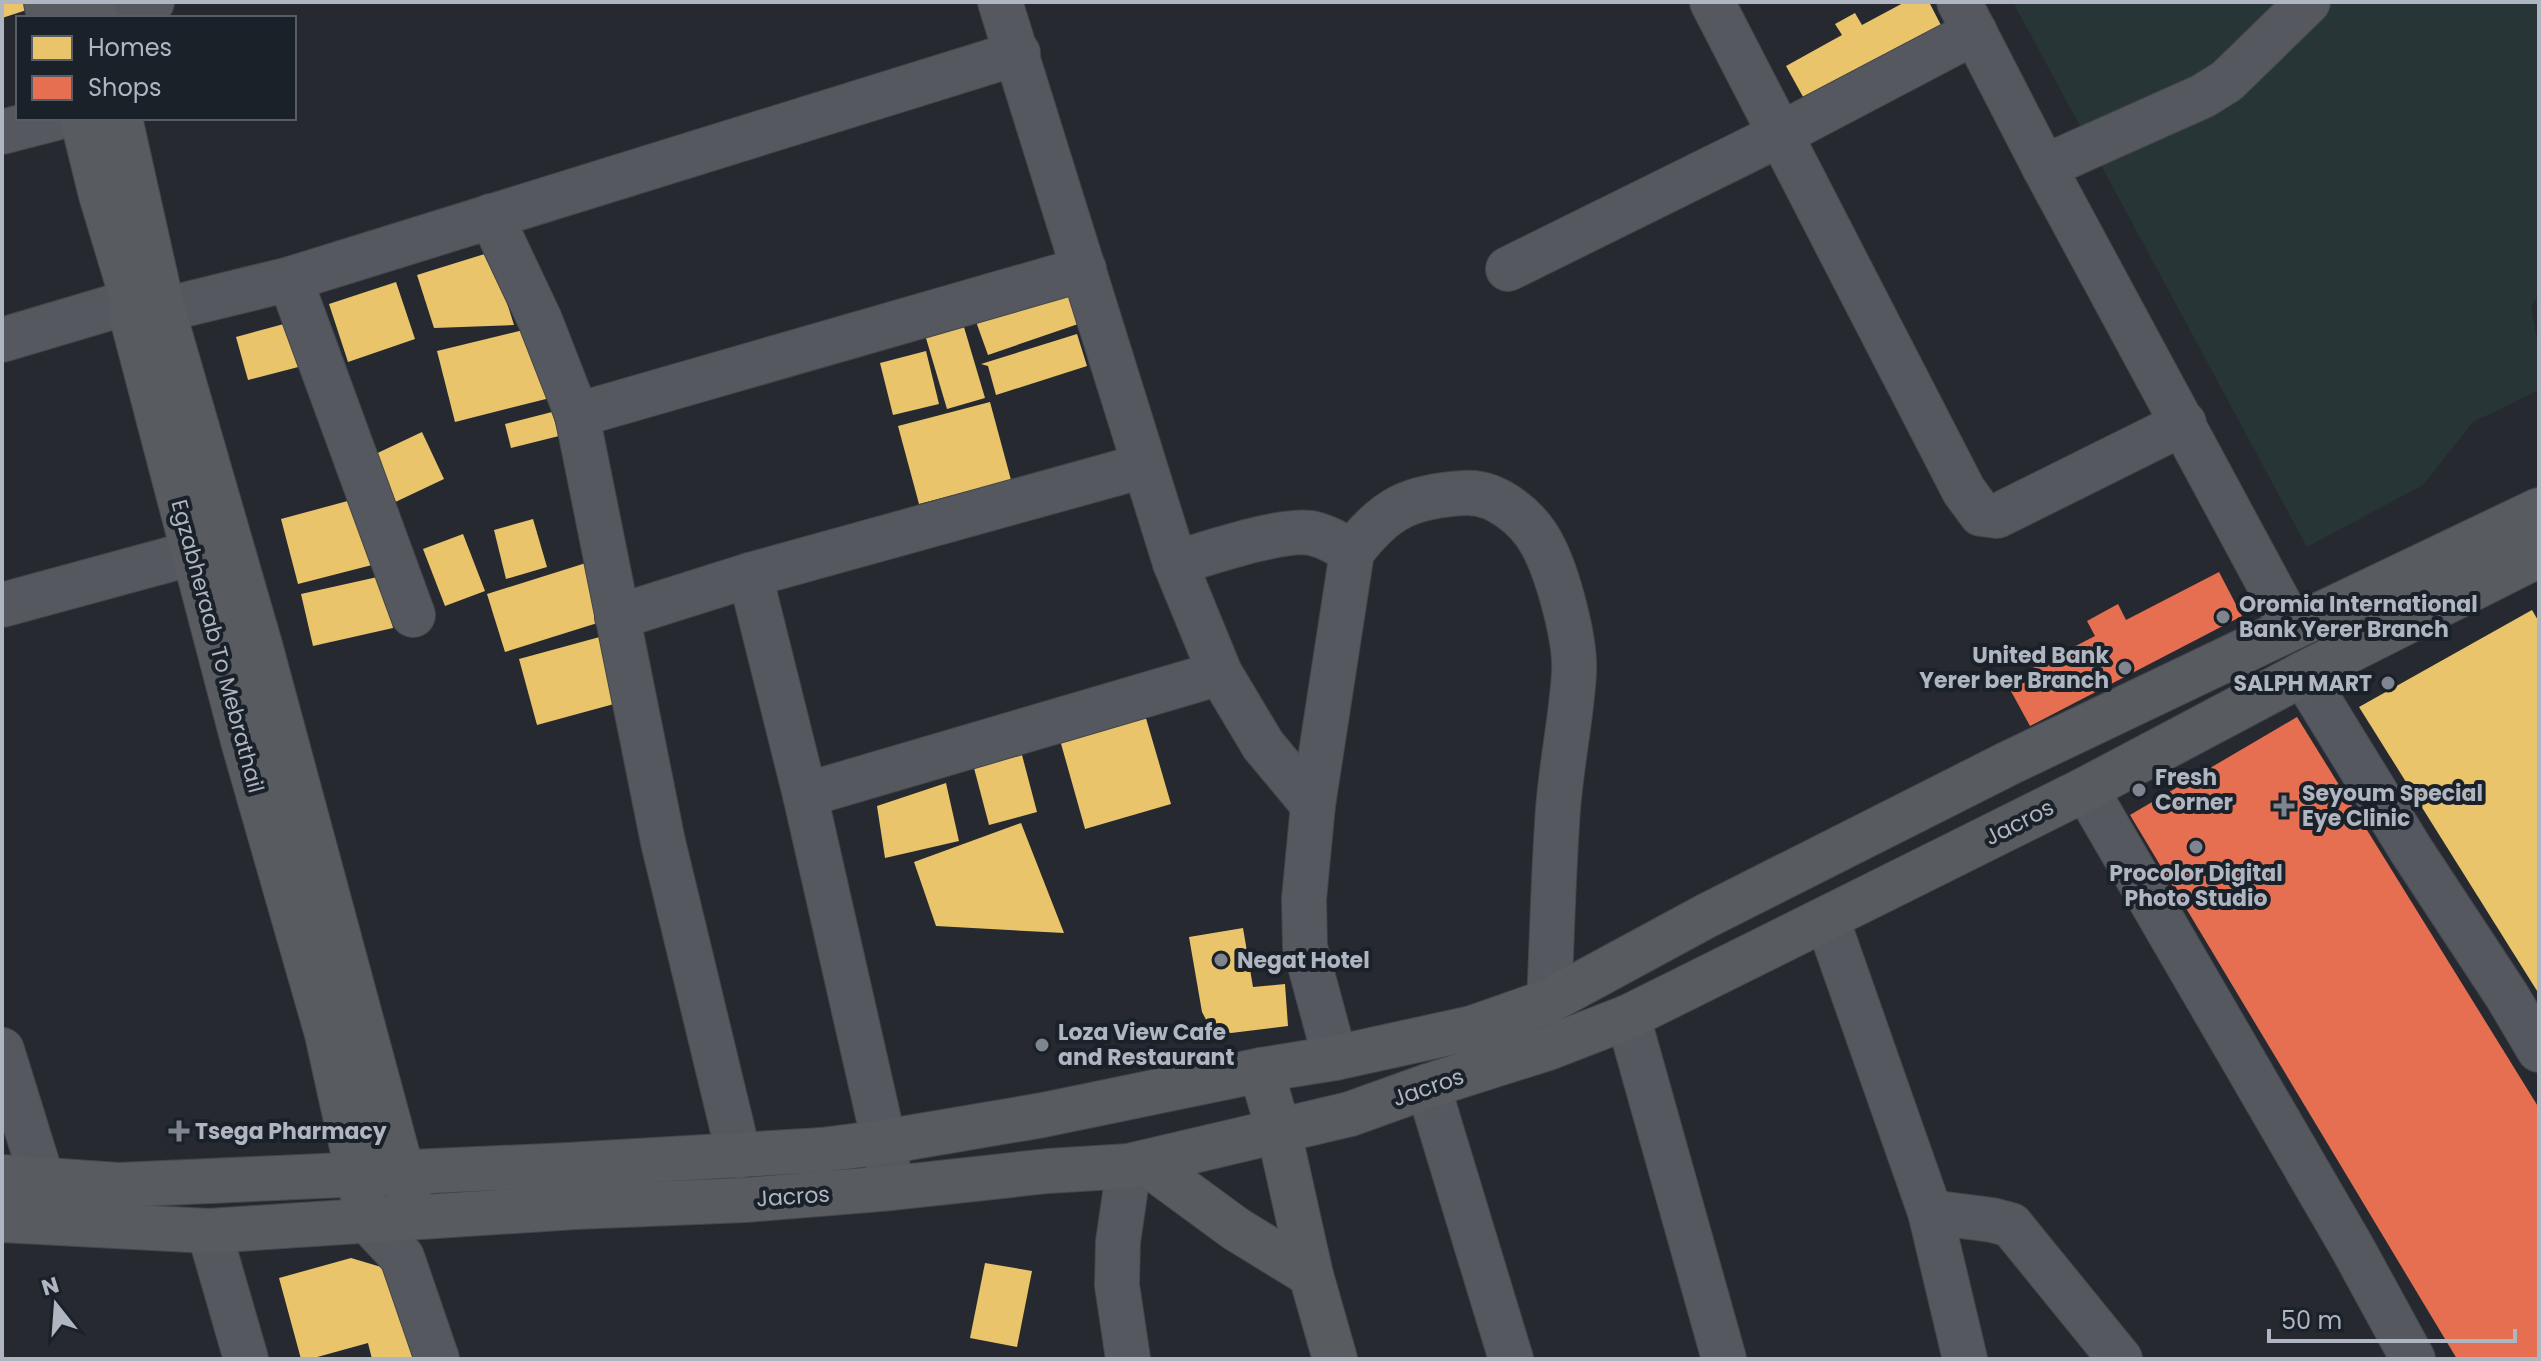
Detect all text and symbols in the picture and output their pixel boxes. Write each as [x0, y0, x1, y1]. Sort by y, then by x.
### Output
legend [16, 16, 296, 120]
text: Homes [88, 31, 172, 64]
text: Shops [88, 71, 162, 104]
street label: Egzabheraab To Mebrathail [163, 496, 272, 796]
place label: Oromia International Bank Yerer Branch [2239, 589, 2478, 645]
marker: Oromia International Bank Yerer Branch [2214, 608, 2232, 626]
place label: United Bank Yerer ber Branch [1919, 640, 2109, 696]
marker: United Bank Yerer ber Branch [2116, 659, 2134, 677]
place label: SALPH MART [2234, 668, 2372, 699]
marker: SALPH MART [2379, 674, 2397, 692]
place label: Fresh Corner [2155, 762, 2233, 818]
place label: Seyoum Special Eye Clinic [2302, 778, 2483, 834]
marker: Fresh Corner [2130, 781, 2148, 799]
street label: Jacros [1979, 792, 2059, 853]
marker: Seyoum Special Eye Clinic [2273, 795, 2295, 817]
marker: Procolor Digital Photo Studio [2187, 838, 2205, 856]
place label: Procolor Digital Photo Studio [2109, 858, 2283, 914]
place label: Negat Hotel [1237, 945, 1370, 976]
marker: Negat Hotel [1212, 951, 1230, 969]
place label: Loza View Cafe and Restaurant [1058, 1017, 1234, 1073]
marker: Loza View Cafe and Restaurant [1033, 1036, 1051, 1054]
street label: Jacros [1388, 1061, 1468, 1114]
place label: Tsega Pharmacy [195, 1116, 387, 1147]
marker: Tsega Pharmacy [170, 1122, 188, 1140]
street label: Jacros [755, 1178, 831, 1215]
north arrow [16, 1265, 96, 1345]
text: N [38, 1269, 63, 1304]
scale bar [2269, 1293, 2515, 1343]
text: 50 m [2281, 1304, 2342, 1337]

